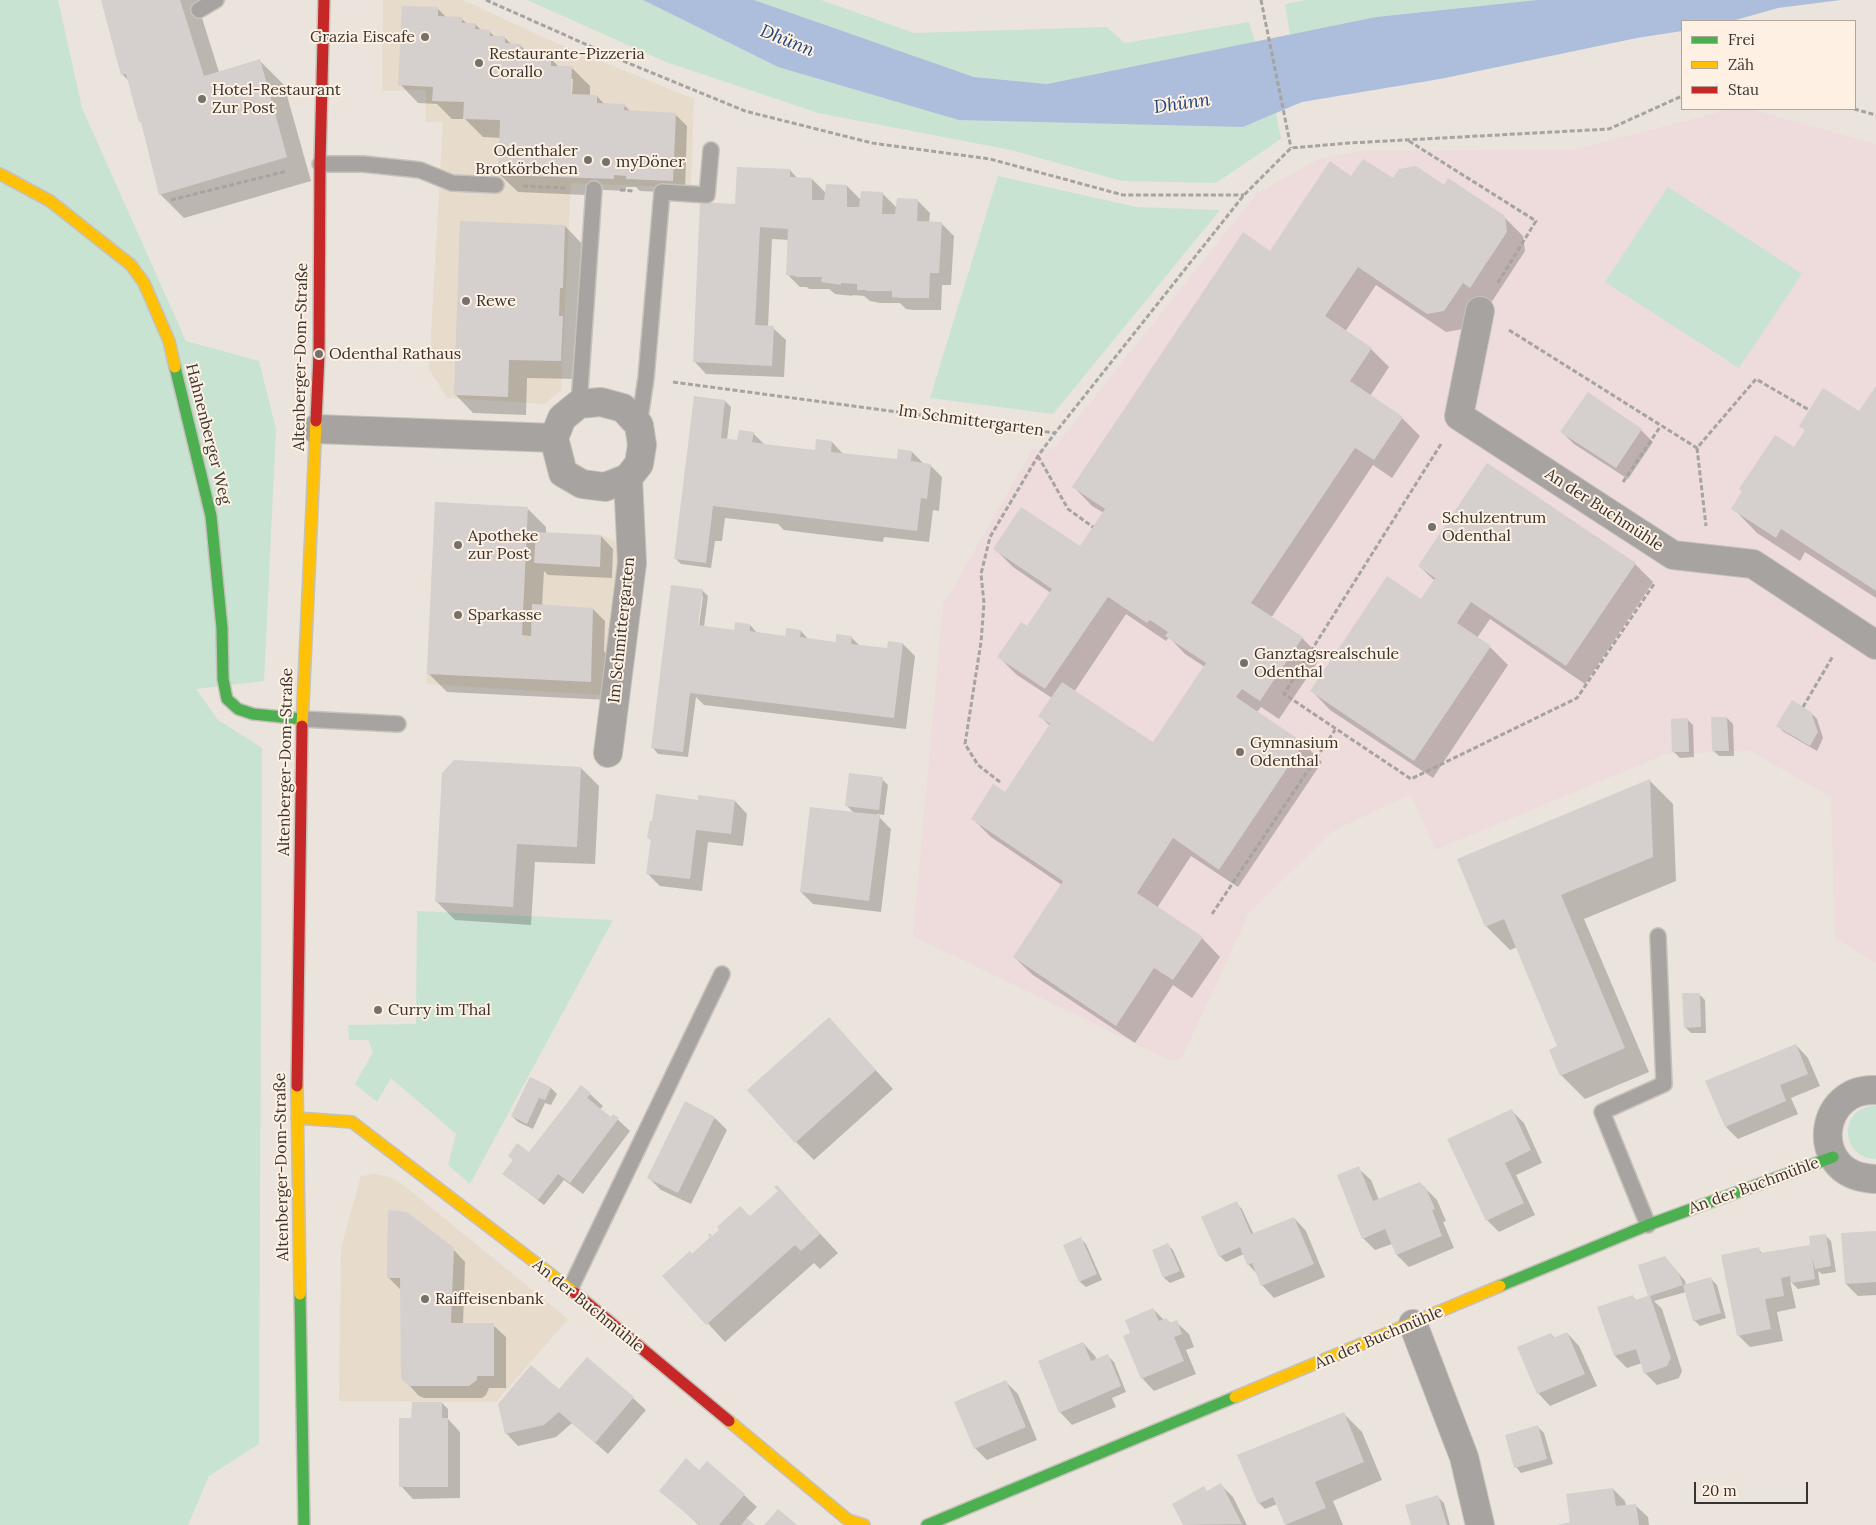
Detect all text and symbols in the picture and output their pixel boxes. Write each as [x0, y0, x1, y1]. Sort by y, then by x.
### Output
water label: Dhünn [757, 20, 817, 62]
legend [1681, 20, 1856, 110]
place label: Grazia Eiscafe [310, 27, 415, 47]
text: Frei [1728, 30, 1755, 49]
marker: Grazia Eiscafe [419, 31, 431, 43]
place label: Restaurante-Pizzeria Corallo [489, 44, 645, 82]
text: Zäh [1728, 55, 1754, 74]
marker: Restaurante-Pizzeria Corallo [473, 57, 485, 69]
place label: Hotel-Restaurant Zur Post [212, 80, 341, 118]
text: Stau [1728, 80, 1759, 99]
water label: Dhünn [1153, 89, 1211, 119]
marker: Hotel-Restaurant Zur Post [196, 93, 208, 105]
place label: Odenthaler Brotkörbchen [475, 141, 578, 179]
place label: myDöner [616, 152, 685, 172]
marker: Odenthaler Brotkörbchen [582, 154, 594, 166]
marker: myDöner [600, 156, 612, 168]
street label: Altenberger-Dom-Straße [290, 263, 312, 451]
place label: Rewe [476, 291, 516, 311]
marker: Rewe [460, 295, 472, 307]
place label: Odenthal Rathaus [329, 344, 461, 364]
marker: Odenthal Rathaus [313, 348, 325, 360]
street label: Hahnenberger Weg [181, 362, 235, 506]
street label: Im Schmittergarten [897, 401, 1045, 441]
street label: An der Buchmühle [1541, 465, 1667, 555]
place label: Schulzentrum Odenthal [1442, 508, 1546, 546]
marker: Schulzentrum Odenthal [1426, 521, 1438, 533]
place label: Apotheke zur Post [468, 526, 539, 564]
marker: Apotheke zur Post [452, 539, 464, 551]
street label: Im Schmittergarten [605, 556, 639, 704]
place label: Sparkasse [468, 605, 542, 625]
marker: Sparkasse [452, 609, 464, 621]
place label: Ganztagsrealschule Odenthal [1254, 644, 1399, 682]
marker: Ganztagsrealschule Odenthal [1238, 657, 1250, 669]
street label: Altenberger-Dom-Straße [275, 668, 297, 856]
place label: Gymnasium Odenthal [1250, 733, 1339, 771]
marker: Gymnasium Odenthal [1234, 746, 1246, 758]
place label: Curry im Thal [388, 1000, 491, 1020]
marker: Curry im Thal [372, 1004, 384, 1016]
street label: Altenberger-Dom-Straße [271, 1073, 293, 1261]
street label: An der Buchmühle [1686, 1154, 1822, 1218]
street label: An der Buchmühle [529, 1255, 647, 1357]
place label: Raiffeisenbank [435, 1289, 544, 1309]
marker: Raiffeisenbank [419, 1293, 431, 1305]
street label: An der Buchmühle [1312, 1302, 1446, 1374]
scale bar [1696, 1472, 1810, 1504]
text: 20 m [1702, 1481, 1737, 1500]

